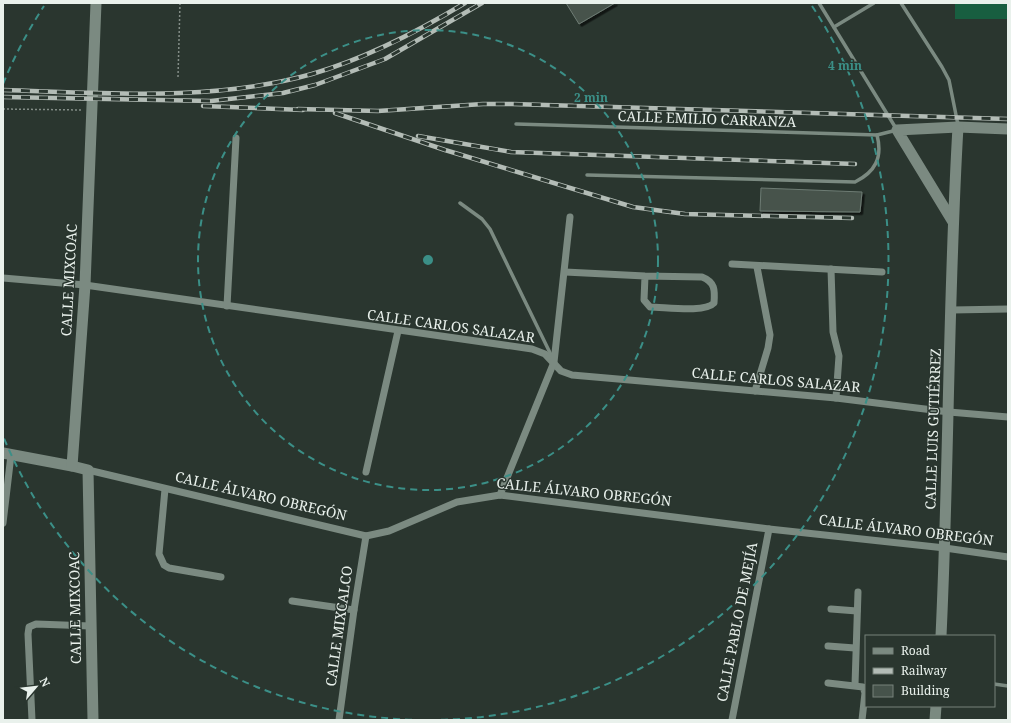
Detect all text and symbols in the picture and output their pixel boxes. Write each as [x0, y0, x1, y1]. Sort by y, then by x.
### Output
text: 4 min [828, 57, 862, 74]
text: 2 min [574, 89, 608, 106]
street label: CALLE EMILIO CARRANZA [617, 106, 797, 131]
street label: CALLE MIXCOAC [56, 223, 81, 337]
centre of rings [421, 253, 435, 267]
street label: CALLE CARLOS SALAZAR [366, 304, 537, 347]
street label: CALLE LUIS GUTIÉRREZ [920, 348, 945, 510]
street label: CALLE CARLOS SALAZAR [691, 363, 862, 396]
street label: CALLE ÁLVARO OBREGÓN [173, 466, 349, 525]
street label: CALLE ÁLVARO OBREGÓN [496, 473, 673, 510]
street label: CALLE ÁLVARO OBREGÓN [818, 509, 995, 550]
street label: CALLE PABLO DE MEJÍA [712, 540, 761, 703]
street label: CALLE MIXCOAC [64, 551, 85, 664]
street label: CALLE MIXCALCO [321, 564, 356, 688]
legend [865, 635, 995, 707]
text: Road [901, 642, 931, 659]
text: Railway [901, 662, 947, 679]
north arrow [16, 667, 56, 707]
text: N [37, 675, 54, 690]
text: Building [901, 682, 950, 699]

